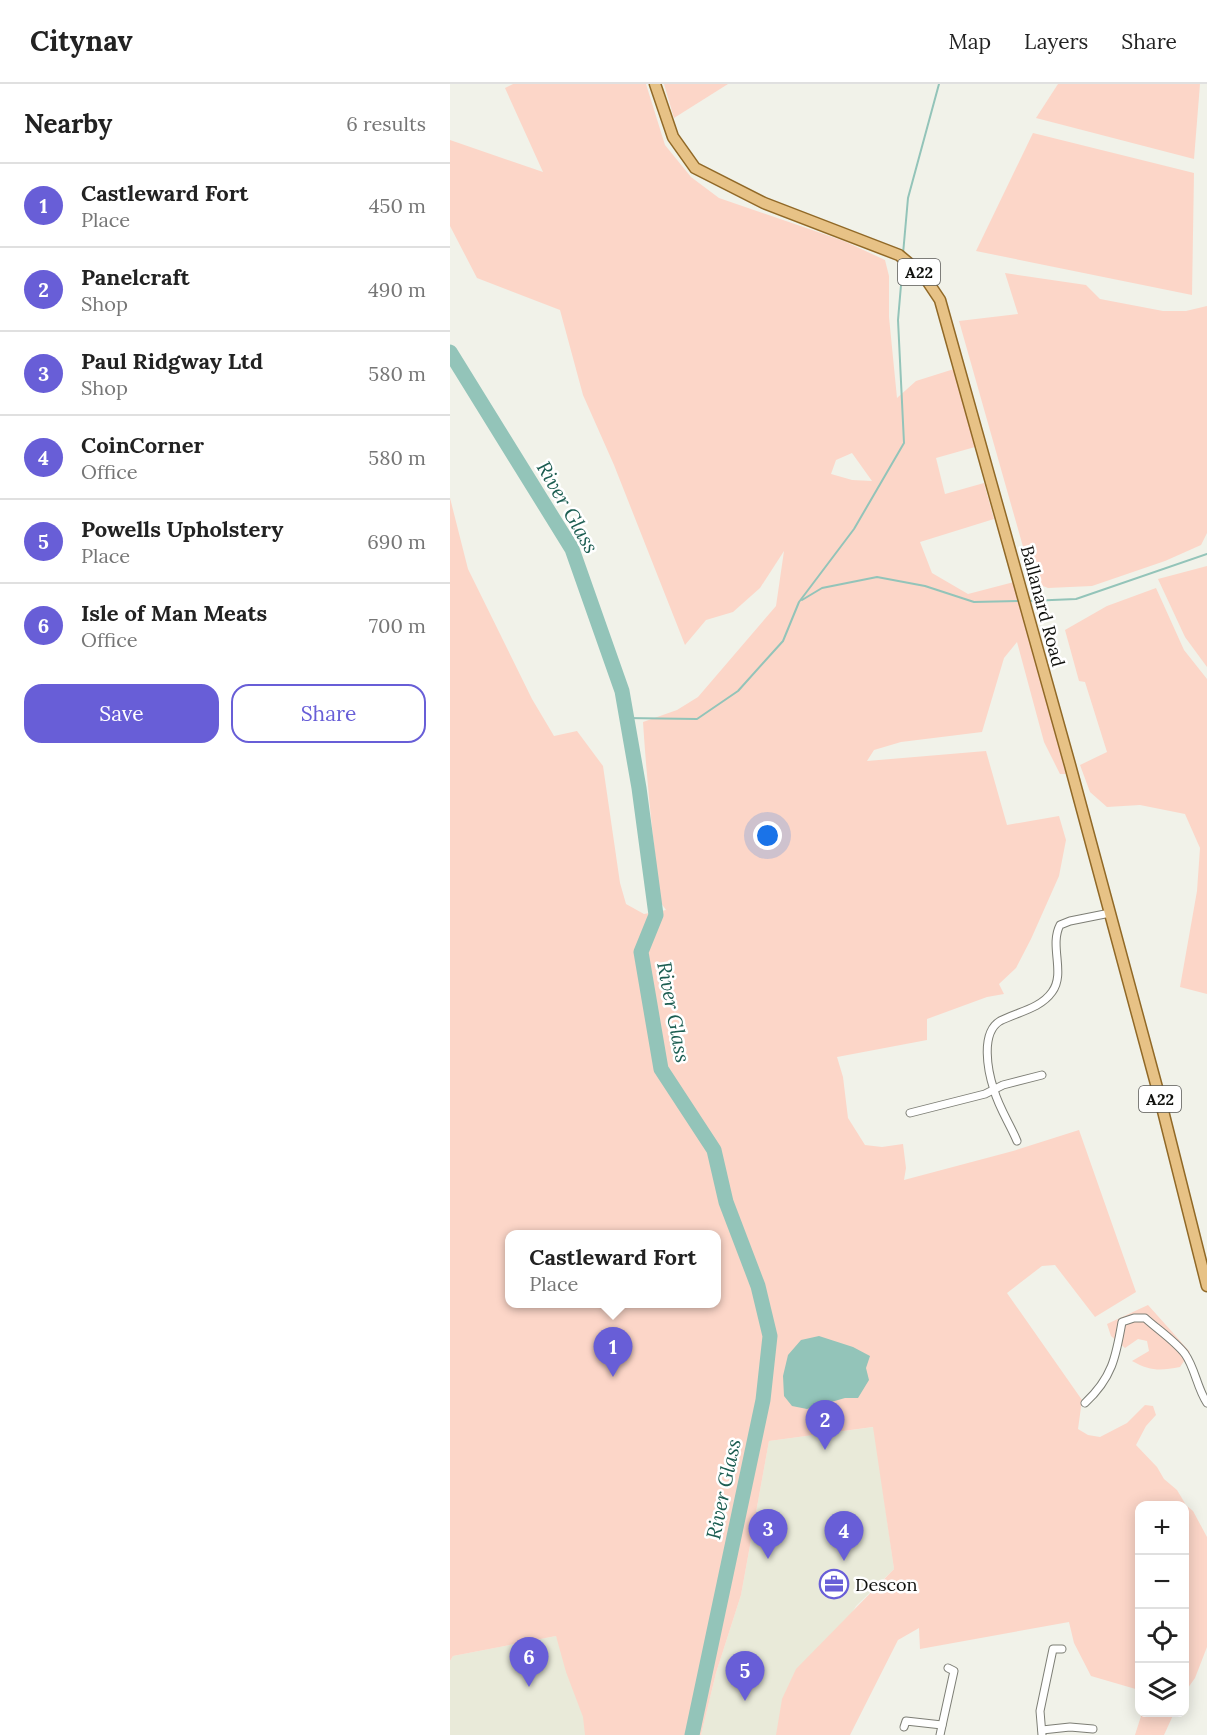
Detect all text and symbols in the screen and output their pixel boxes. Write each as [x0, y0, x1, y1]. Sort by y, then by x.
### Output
text: Citynav [30, 23, 133, 59]
text: Map [948, 28, 991, 55]
text: Layers [1024, 28, 1088, 55]
text: Share [1121, 28, 1177, 55]
text: Nearby [24, 107, 112, 140]
text: 6 results [346, 111, 426, 136]
text: Castleward Fort [81, 179, 248, 207]
text: 1 [39, 193, 48, 218]
text: 450 m [369, 193, 426, 218]
text: Place [81, 207, 130, 232]
road number: A22 [898, 259, 940, 285]
text: Panelcraft [81, 263, 190, 291]
text: 2 [38, 277, 49, 302]
text: 490 m [368, 277, 426, 302]
text: Shop [81, 291, 128, 316]
text: Paul Ridgway Ltd [81, 347, 263, 375]
text: 3 [38, 361, 49, 386]
text: 580 m [368, 361, 426, 386]
text: Shop [81, 375, 128, 400]
text: CoinCorner [81, 431, 204, 459]
text: 4 [38, 445, 49, 470]
text: 580 m [368, 445, 426, 470]
water label: River Glass [532, 456, 604, 558]
text: Office [81, 459, 138, 484]
text: Powells Upholstery [81, 515, 283, 543]
text: 5 [38, 529, 49, 554]
text: 690 m [367, 529, 426, 554]
text: Place [81, 543, 130, 568]
street label: Ballanard Road [1016, 543, 1070, 669]
text: Isle of Man Meats [81, 599, 267, 627]
text: 6 [38, 613, 49, 638]
text: 700 m [369, 613, 426, 638]
text: Office [81, 627, 138, 652]
button: Save [24, 684, 219, 743]
button: Share [231, 684, 426, 743]
your location [753, 821, 782, 850]
water label: River Glass [652, 959, 696, 1065]
road number: A22 [1139, 1086, 1181, 1112]
popup [505, 1230, 721, 1308]
text: Castleward Fort [529, 1243, 697, 1271]
text: Place [529, 1271, 578, 1296]
pin: 1 [594, 1328, 632, 1377]
pin: 2 [806, 1400, 844, 1450]
water label: River Glass [700, 1436, 746, 1542]
map controls [1135, 1501, 1189, 1717]
button: + [1135, 1501, 1189, 1555]
pin: 3 [748, 1510, 788, 1559]
pin: 4 [824, 1512, 864, 1561]
button: − [1135, 1555, 1189, 1609]
office icon: Descon [818, 1568, 850, 1600]
place label: Descon [855, 1573, 918, 1596]
button: locate [1135, 1609, 1189, 1663]
pin: 6 [510, 1638, 548, 1687]
pin: 5 [726, 1652, 764, 1701]
button: layers [1135, 1663, 1189, 1717]

